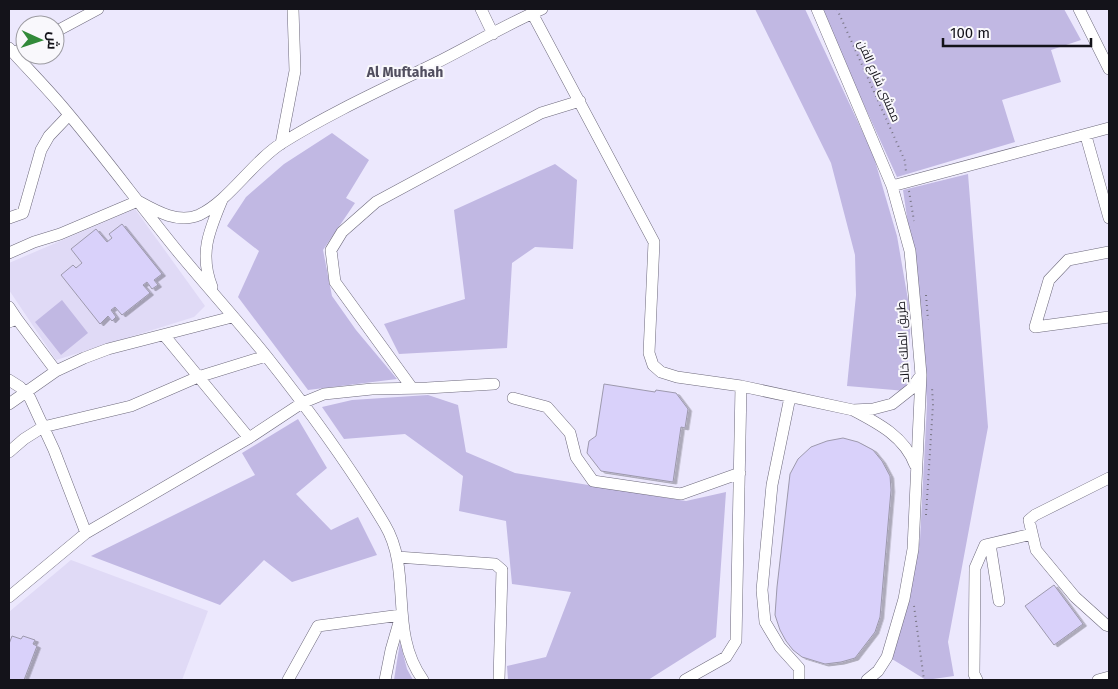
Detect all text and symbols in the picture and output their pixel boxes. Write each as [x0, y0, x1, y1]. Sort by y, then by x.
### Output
north arrow [15, 15, 65, 65]
scale bar [943, 15, 1090, 47]
text: 100 m [950, 24, 990, 42]
text: ش [44, 31, 61, 50]
street label: ممشى شارع الفن [854, 38, 903, 124]
district label: Al Muftahah [366, 64, 443, 81]
street label: طريق الملك خالد [894, 301, 912, 383]

